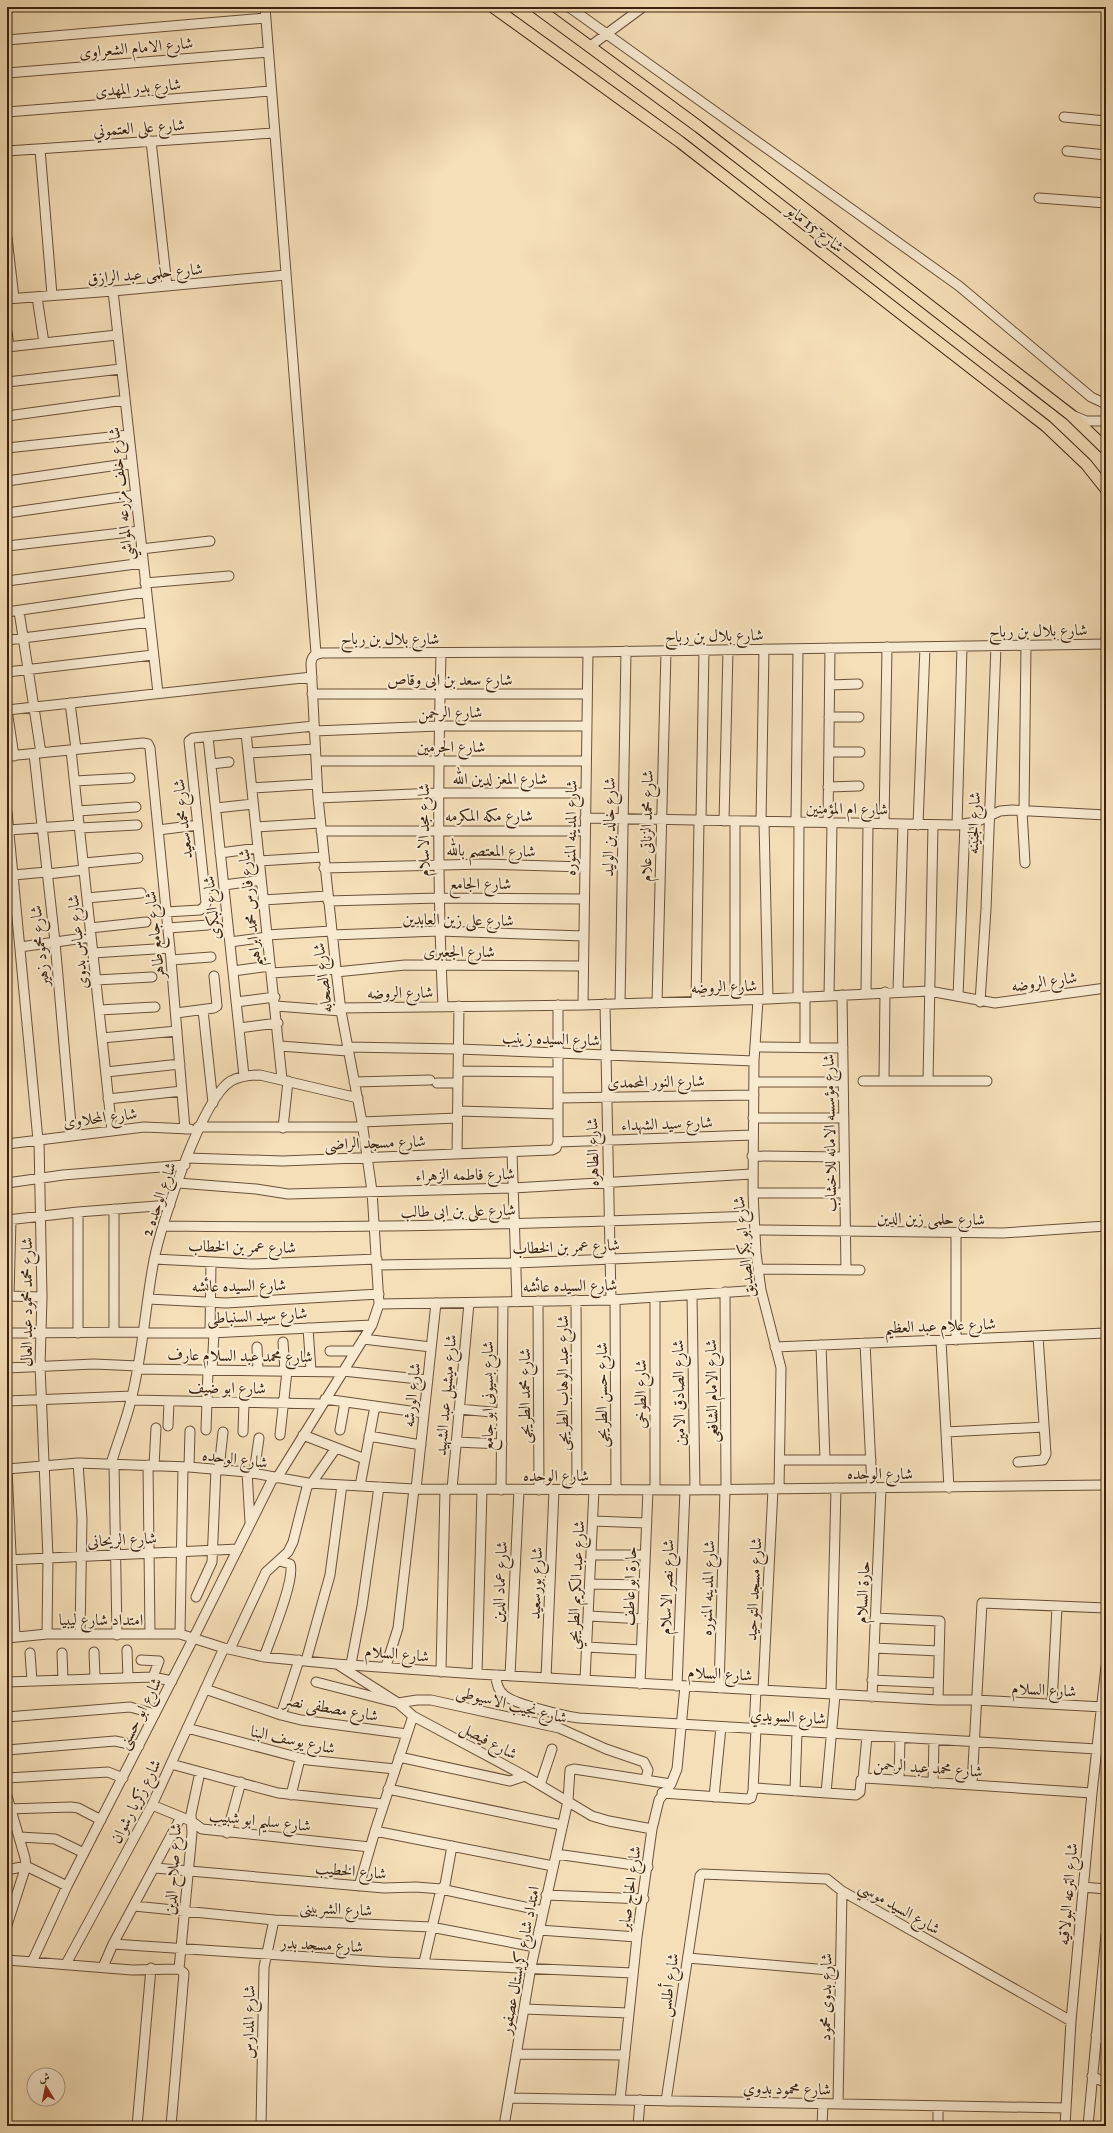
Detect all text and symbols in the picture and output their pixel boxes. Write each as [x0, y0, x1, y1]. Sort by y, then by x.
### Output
street label: شارع الامام الشعراوى [78, 33, 194, 67]
street label: شارع بدر المهدى [94, 74, 182, 105]
street label: شارع على العتموني [92, 115, 186, 144]
street label: شارع 15 مايو [779, 199, 848, 260]
street label: شارع حلمى عبد الرازق [86, 259, 204, 292]
street label: شارع خلف مزرعه المواشي [104, 426, 143, 562]
street label: شارع بلال بن رباح [988, 620, 1088, 646]
street label: شارع بلال بن رباح [664, 625, 764, 651]
street label: شارع بلال بن رباح [341, 629, 439, 653]
street label: شارع سعد بن ابى وقاص [387, 670, 513, 693]
street label: شارع الرحمن [418, 702, 482, 727]
street label: شارع الحرمين [417, 737, 485, 760]
street label: شارع المعز لدين الله [452, 766, 548, 792]
street label: شارع محمد الزناتى علام [636, 770, 662, 882]
street label: شارع خالد بن الوليد [598, 777, 623, 877]
street label: شارع محمد سعيد [169, 778, 200, 860]
street label: شارع المدينه المنوره [560, 780, 585, 876]
street label: شارع مجد الاسلام [414, 783, 438, 877]
street label: شارع الجنينه [963, 791, 988, 855]
street label: شارع ام المؤمنين [806, 798, 888, 824]
street label: شارع مكه المكرمه [445, 806, 533, 829]
street label: شارع المعتصم بالله [446, 837, 536, 868]
street label: شارع فارس محمد ابراهيم [234, 847, 272, 968]
street label: شارع الجامع [449, 874, 511, 899]
street label: شارع البكرى [199, 875, 228, 941]
street label: شارع جامع طاهر [140, 890, 175, 981]
street label: شارع عباس بدوى [63, 893, 96, 990]
street label: شارع محمود زهير [26, 904, 57, 989]
street label: شارع على زين العابدين [402, 909, 514, 934]
street label: شارع الصحابه [309, 941, 340, 1014]
street label: شارع الجعبرى [423, 942, 495, 965]
street label: شارع الروضه [1010, 967, 1079, 999]
street label: شارع الروضه [690, 976, 758, 1001]
street label: شارع الروضه [367, 982, 433, 1007]
street label: شارع السيده زينب [501, 1027, 600, 1054]
street label: شارع مؤسسه الامانه للاخشاب [819, 1054, 844, 1212]
street label: شارع النور المحمدى [607, 1071, 705, 1096]
street label: شارع المحلاوى [62, 1104, 139, 1135]
street label: شارع سيد الشهداء [621, 1112, 713, 1139]
street label: شارع الطاهره [582, 1117, 607, 1186]
street label: شارع مسجد الراضى [324, 1131, 426, 1158]
street label: شارع الوحده 2 [137, 1159, 184, 1240]
street label: شارع فاطمه الزهراء [415, 1164, 515, 1189]
street label: شارع ابو بكر الصديق [729, 1195, 762, 1299]
street label: شارع على بن ابى طالب [400, 1200, 516, 1225]
street label: شارع حلمى زين الدين [876, 1208, 985, 1233]
street label: شارع عمر بن الخطاب [512, 1235, 620, 1262]
street label: شارع عمر بن الخطاب [188, 1236, 296, 1261]
street label: شارع محمد محمود عبد العال [17, 1237, 40, 1367]
street label: شارع السيده عائشه [191, 1275, 287, 1300]
street label: شارع السيده عائشه [522, 1275, 618, 1300]
street label: شارع سيد السنباطى [206, 1303, 308, 1332]
street label: شارع علام عبد العظيم [884, 1314, 996, 1344]
street label: شارع عبد الوهاب الطريجى [553, 1315, 576, 1451]
street label: شارع ميشيل عبد الشهيد [431, 1334, 464, 1457]
street label: شارع الامام الشافعى [701, 1339, 727, 1443]
street label: شارع الصادق الامين [668, 1340, 693, 1446]
street label: شارع بسيونى ابو جامع [478, 1341, 503, 1451]
street label: شارع حسن الطريجى [592, 1342, 615, 1448]
street label: شارع محمد عبد السلام عارف [167, 1345, 313, 1371]
street label: شارع محمد الطريجى [515, 1348, 538, 1444]
street label: شارع الطوخى [631, 1359, 654, 1429]
street label: شارع الورشه [399, 1362, 428, 1429]
street label: شارع ابو ضيف [188, 1377, 266, 1402]
street label: شارع الوحده [200, 1445, 269, 1476]
street label: شارع الوحده [847, 1464, 913, 1487]
street label: شارع الوحده [523, 1466, 589, 1489]
street label: شارع عبد الكريم الطريجي [563, 1520, 594, 1650]
street label: شارع الريحانى [87, 1528, 158, 1555]
street label: شارع مسجد التوحيد [741, 1537, 770, 1642]
street label: شارع نصر الاسلام [655, 1539, 683, 1635]
street label: شارع المدينه المنوره [696, 1540, 723, 1636]
street label: شارع عماد الدين [488, 1541, 515, 1624]
street label: شارع بورسعيد [525, 1546, 550, 1620]
street label: حارة ابو عاطف [619, 1546, 641, 1626]
street label: حارة السلام [851, 1560, 879, 1624]
street label: امتداد شارع ليبيا [59, 1610, 143, 1633]
street label: شارع السلام [363, 1641, 430, 1671]
street label: شارع السلام [687, 1662, 753, 1690]
street label: شارع ابو حسنى [113, 1674, 169, 1754]
street label: شارع السلام [1011, 1678, 1077, 1706]
street label: شارع نجيب الاسيوطى [453, 1682, 569, 1731]
street label: شارع مصطفى نصر [279, 1689, 380, 1729]
street label: شارع السويدي [749, 1705, 826, 1732]
street label: شارع فيصل [455, 1718, 520, 1767]
street label: شارع يوسف البنا [248, 1721, 337, 1762]
street label: شارع محمد عبد الرحمن [872, 1754, 983, 1785]
street label: شارع زكريا رشوان [106, 1756, 168, 1848]
street label: شارع سليم ابو شبيب [207, 1806, 312, 1842]
street label: شارع صلاح الدين [160, 1822, 190, 1916]
street label: شارع الترعه البولاقيه [1054, 1842, 1085, 1946]
street label: شارع الحاج صابر [614, 1845, 650, 1934]
street label: شارع الخطيب [314, 1858, 387, 1887]
street label: شارع السيد موسي [853, 1877, 944, 1943]
street label: امتداد شارع كريستال عصفور [495, 1884, 547, 2038]
street label: شارع الشربينى [299, 1897, 373, 1924]
street label: شارع مسجد بدر [278, 1933, 364, 1960]
street label: شارع أطلس [653, 1952, 686, 2019]
street label: شارع بدوى محمود [815, 1953, 840, 2041]
street label: شارع المدارس [238, 1985, 263, 2059]
north arrow [26, 2067, 66, 2107]
text: ش [38, 2070, 51, 2085]
street label: شارع محمود بدوي [743, 2078, 831, 2103]

